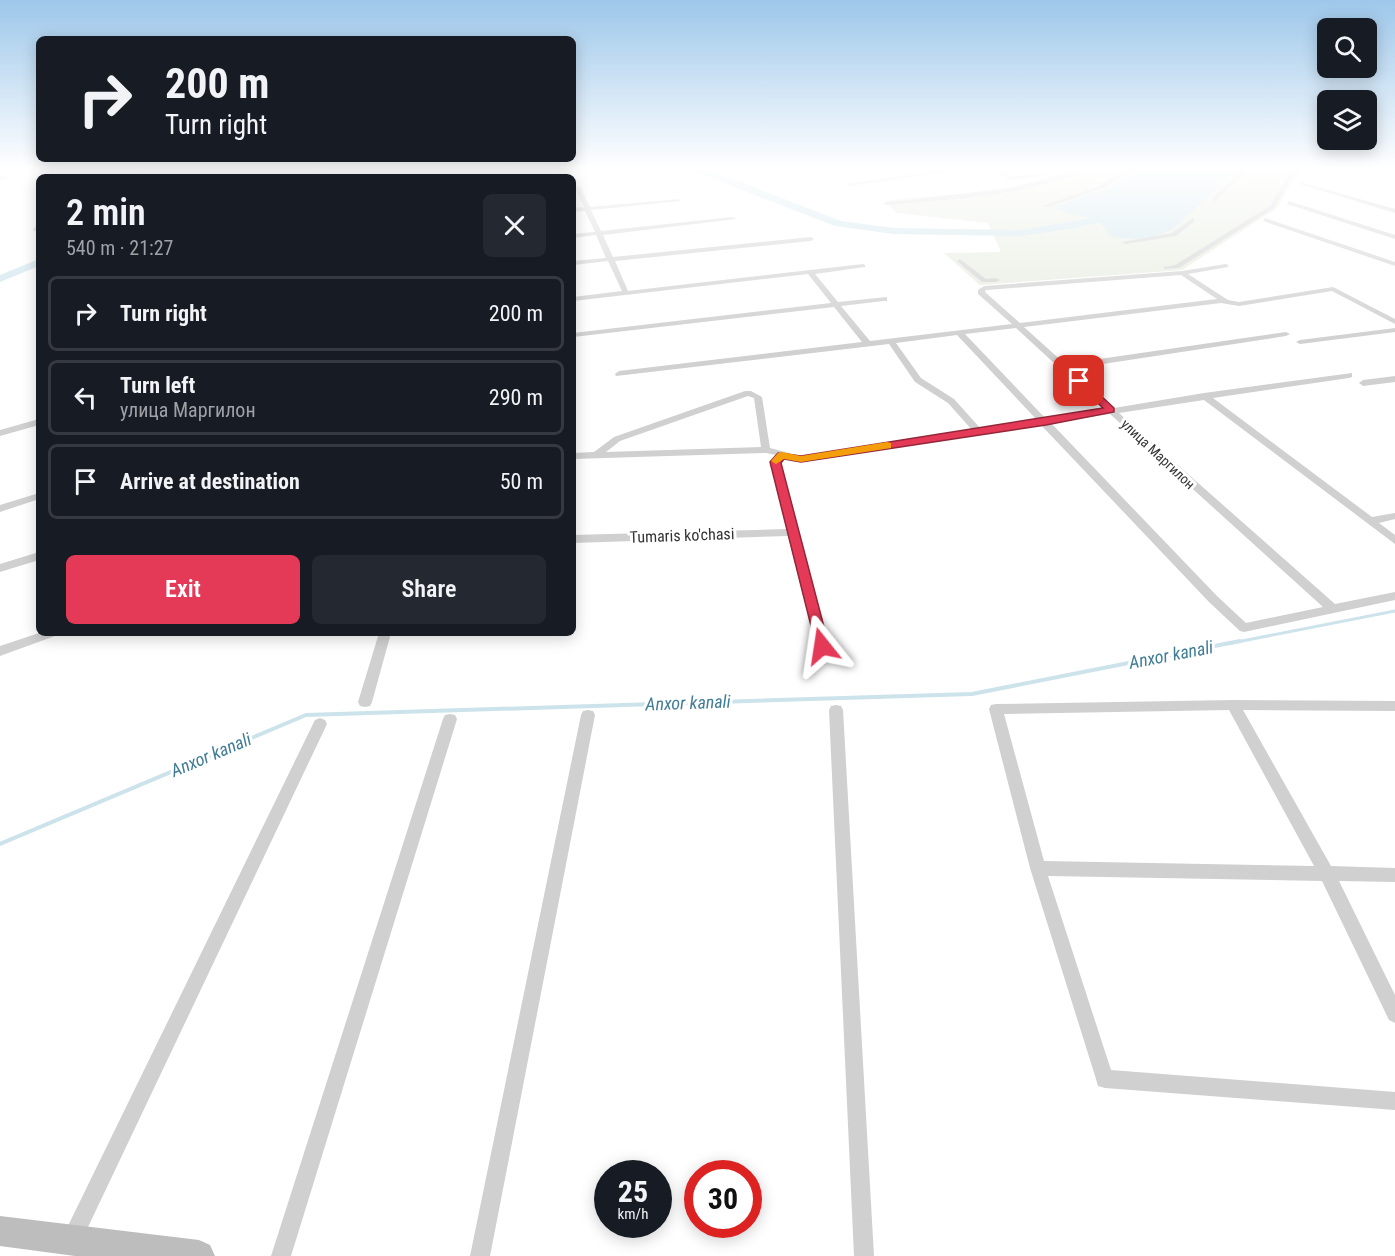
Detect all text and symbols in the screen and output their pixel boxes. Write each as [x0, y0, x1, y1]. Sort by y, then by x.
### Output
map controls [1317, 18, 1377, 150]
button: search [1317, 18, 1377, 78]
text: 200 m [165, 59, 270, 108]
icon: right [66, 60, 144, 138]
button: layers [1317, 90, 1377, 150]
text: Turn right [165, 109, 267, 141]
text: 2 min [66, 192, 146, 234]
button: close [483, 194, 546, 257]
text: 540 m · 21:27 [66, 236, 173, 260]
icon: right [69, 297, 102, 330]
text: Turn right [120, 301, 207, 326]
text: 200 m [489, 301, 543, 326]
pin [1053, 355, 1104, 406]
icon: arrive [1062, 364, 1095, 397]
text: Turn left [120, 373, 195, 398]
icon: left [69, 381, 102, 414]
text: 290 m [489, 385, 543, 410]
text: улица Маргилон [120, 398, 256, 422]
street label: улица Маргилон [1118, 416, 1198, 492]
icon: arrive [69, 465, 102, 498]
text: Arrive at destination [120, 469, 300, 494]
text: 50 m [500, 469, 543, 494]
street label: Tumaris ko'chasi [629, 524, 735, 547]
button: Exit [66, 555, 300, 624]
button: Share [312, 555, 546, 624]
position arrow [790, 614, 854, 678]
water label: Anxor kanali [1126, 636, 1216, 673]
water label: Anxor kanali [644, 690, 732, 715]
water label: Anxor kanali [167, 728, 255, 781]
speed limit sign: 30 [684, 1160, 762, 1238]
text: 25 [618, 1174, 648, 1209]
text: km/h [618, 1205, 648, 1223]

